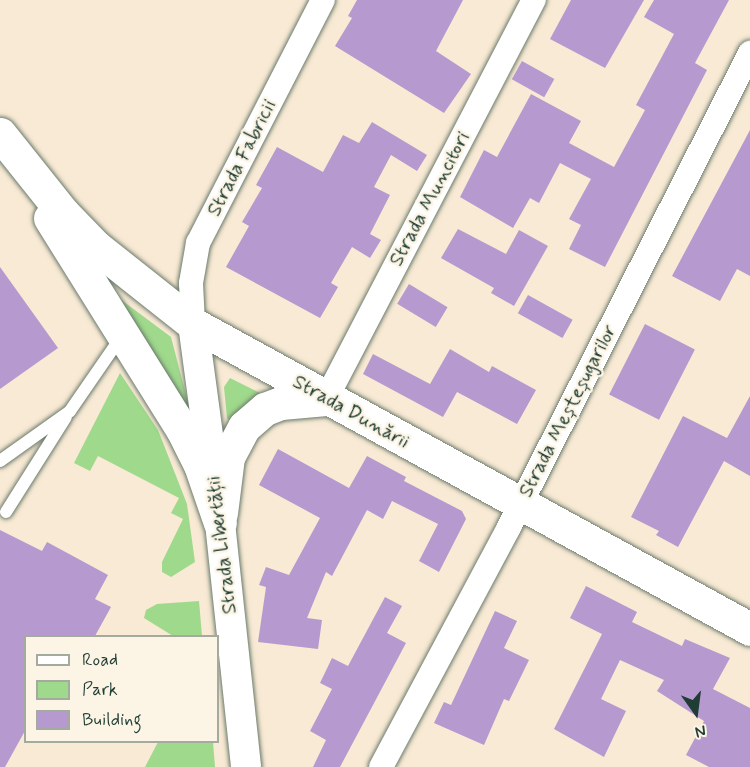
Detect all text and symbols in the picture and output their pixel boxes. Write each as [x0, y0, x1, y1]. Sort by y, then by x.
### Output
street label: Strada Fabricii [203, 96, 281, 220]
street label: Strada Muncitori [385, 130, 475, 268]
street label: Strada Meșteșugarilor [514, 321, 622, 501]
street label: Strada Dunării [291, 371, 411, 453]
street label: Strada Libertății [202, 474, 242, 616]
legend [24, 635, 219, 743]
text: Road [82, 648, 118, 672]
text: Park [82, 678, 118, 702]
north arrow [666, 683, 726, 743]
text: Building [82, 708, 142, 732]
text: N [693, 719, 708, 742]

